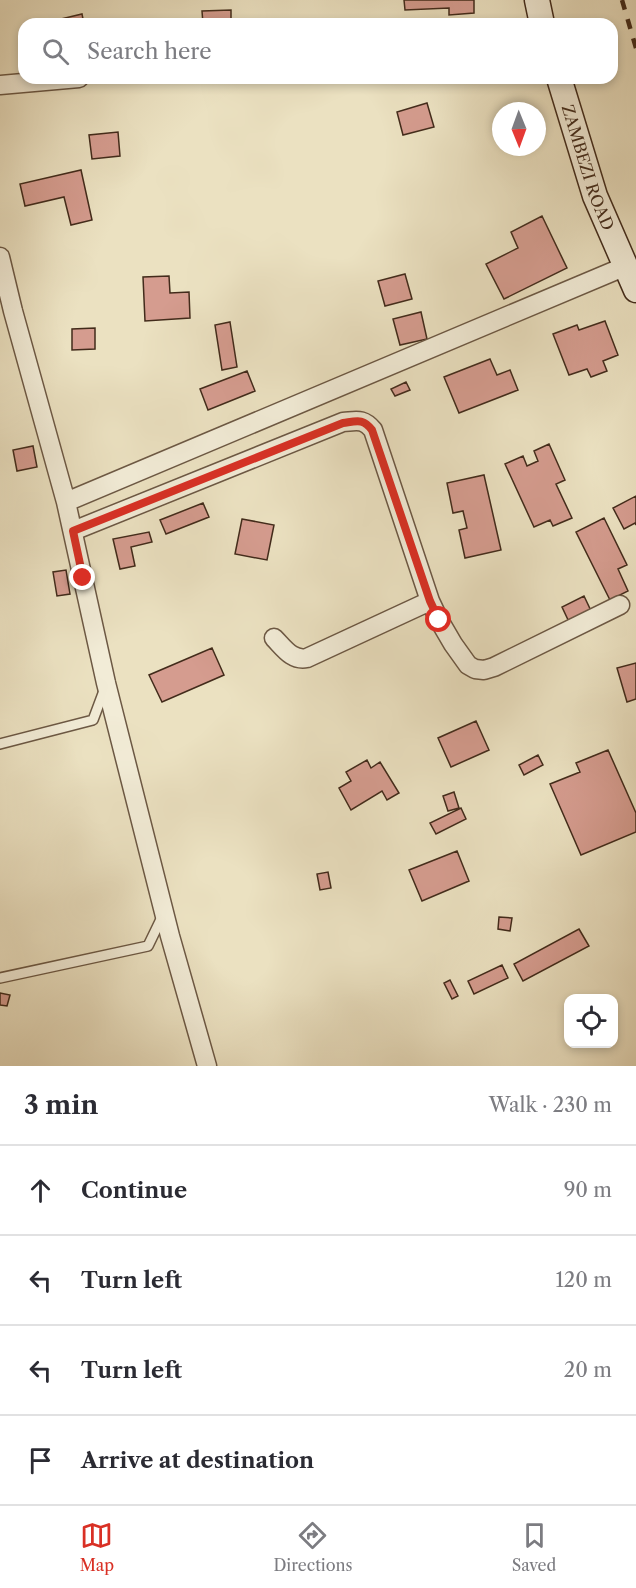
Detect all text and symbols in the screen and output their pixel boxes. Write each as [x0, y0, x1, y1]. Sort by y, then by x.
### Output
search box [18, 18, 618, 84]
icon: search [39, 35, 72, 68]
text: Search here [87, 38, 212, 65]
north arrow [492, 102, 546, 156]
street label: ZAMBEZI ROAD [558, 102, 619, 233]
route end [69, 564, 95, 590]
route start [425, 606, 451, 632]
map controls [564, 994, 618, 1048]
button: locate [564, 994, 618, 1048]
text: 3 min [24, 1089, 98, 1121]
text: Walk · 230 m [489, 1093, 612, 1117]
icon: ahead [24, 1174, 57, 1207]
text: Continue [81, 1177, 187, 1204]
text: 90 m [564, 1178, 612, 1202]
icon: left [24, 1264, 57, 1297]
text: Turn left [81, 1267, 182, 1294]
text: 120 m [555, 1268, 612, 1292]
icon: left [24, 1354, 57, 1387]
text: Turn left [81, 1357, 182, 1384]
text: 20 m [564, 1358, 612, 1382]
icon: arrive [24, 1444, 57, 1477]
text: Arrive at destination [81, 1447, 314, 1474]
tab: Map [80, 1519, 114, 1575]
tab: Directions [273, 1519, 352, 1575]
tab: Saved [512, 1519, 556, 1575]

